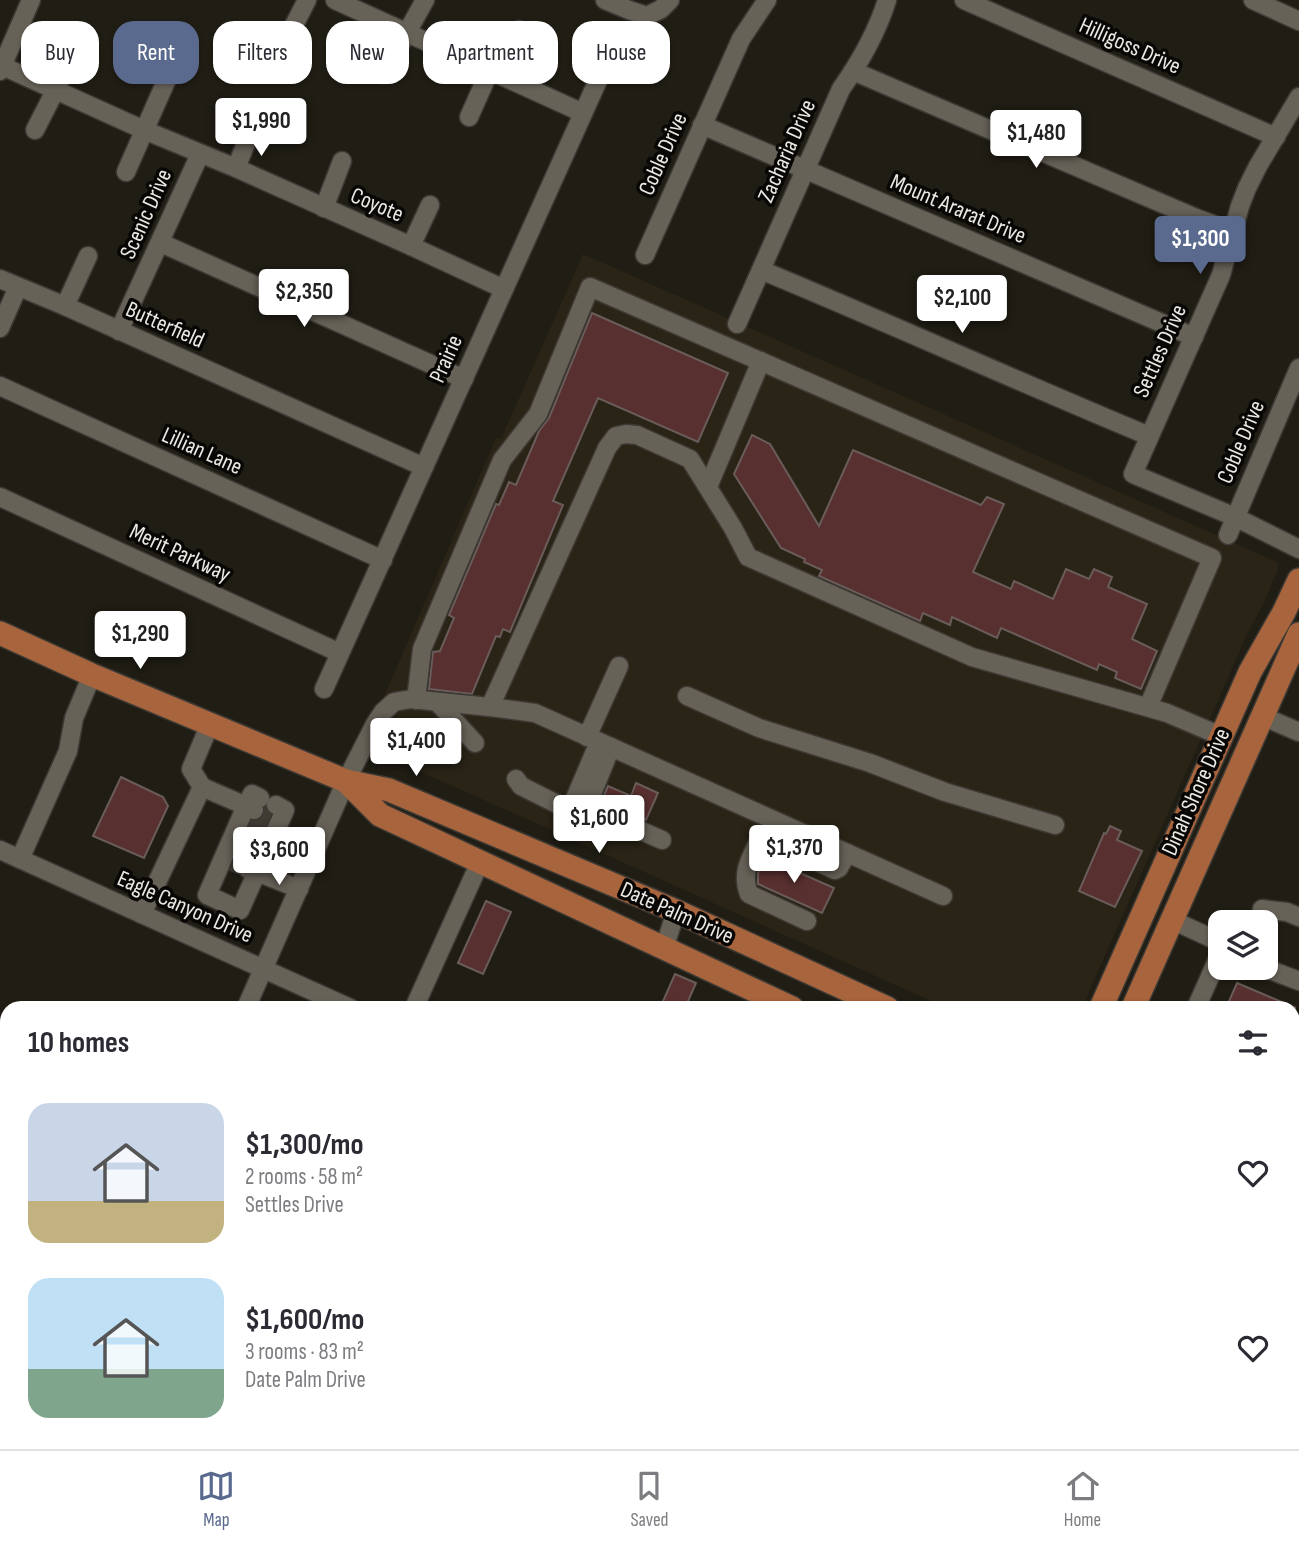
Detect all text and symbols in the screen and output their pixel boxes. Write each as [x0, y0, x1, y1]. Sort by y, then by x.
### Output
street label: Hilligoss Drive [1075, 11, 1185, 81]
chip: Buy [21, 21, 99, 84]
chip: Rent [113, 21, 199, 84]
chip: Filters [213, 21, 312, 84]
chip: New [326, 21, 409, 84]
chip: Apartment [423, 21, 558, 84]
chip: House [572, 21, 670, 84]
street label: Zacharia Drive [752, 95, 822, 207]
pin: $1,990 [204, 99, 318, 158]
text: $1,990 [231, 107, 291, 135]
street label: Coble Drive [632, 108, 694, 200]
pin: $1,480 [979, 110, 1093, 170]
text: $1,480 [1006, 119, 1066, 147]
street label: Scenic Drive [114, 165, 178, 263]
street label: Mount Ararat Drive [886, 168, 1030, 250]
street label: Coyote [346, 181, 408, 229]
pin: $1,300 [1143, 216, 1257, 276]
text: $1,300 [1171, 225, 1229, 253]
pin: $2,350 [247, 270, 361, 329]
pin: $2,100 [905, 276, 1019, 335]
text: $2,350 [275, 278, 333, 306]
text: $2,100 [933, 284, 991, 312]
street label: Butterfield [121, 295, 209, 355]
street label: Settles Drive [1127, 300, 1193, 402]
street label: Prairie [423, 331, 469, 387]
street label: Coble Drive [1211, 396, 1271, 488]
street label: Lillian Lane [158, 421, 246, 481]
street label: Merit Parkway [125, 517, 235, 589]
pin: $1,290 [83, 612, 197, 671]
text: $1,290 [111, 620, 169, 648]
pin: $1,400 [359, 718, 473, 778]
street label: Dinah Shore Drive [1155, 724, 1237, 860]
text: $1,400 [386, 727, 446, 755]
pin: $1,600 [542, 796, 656, 855]
text: $1,600 [569, 804, 629, 832]
pin: $1,370 [737, 826, 851, 885]
pin: $3,600 [222, 828, 336, 887]
text: $1,370 [765, 834, 823, 862]
text: $3,600 [249, 836, 309, 864]
street label: Eagle Canyon Drive [113, 865, 257, 949]
street label: Date Palm Drive [616, 876, 738, 950]
map controls [1208, 910, 1278, 980]
button: layers [1208, 910, 1278, 980]
icon: filters [1234, 1024, 1272, 1062]
text: 10 homes [28, 1025, 129, 1061]
text: $1,300/mo [245, 1127, 364, 1163]
icon: home [84, 1131, 168, 1215]
icon: heart [1234, 1154, 1272, 1192]
text: 2 rooms · 58 m² [245, 1163, 363, 1191]
text: Settles Drive [245, 1191, 344, 1219]
text: $1,600/mo [245, 1302, 364, 1338]
icon: home [84, 1306, 168, 1390]
icon: heart [1234, 1329, 1272, 1367]
text: 3 rooms · 83 m² [245, 1338, 364, 1366]
text: Date Palm Drive [245, 1366, 366, 1394]
tab: Map [197, 1467, 235, 1532]
tab: Saved [630, 1467, 669, 1532]
tab: Home [1064, 1467, 1102, 1532]

